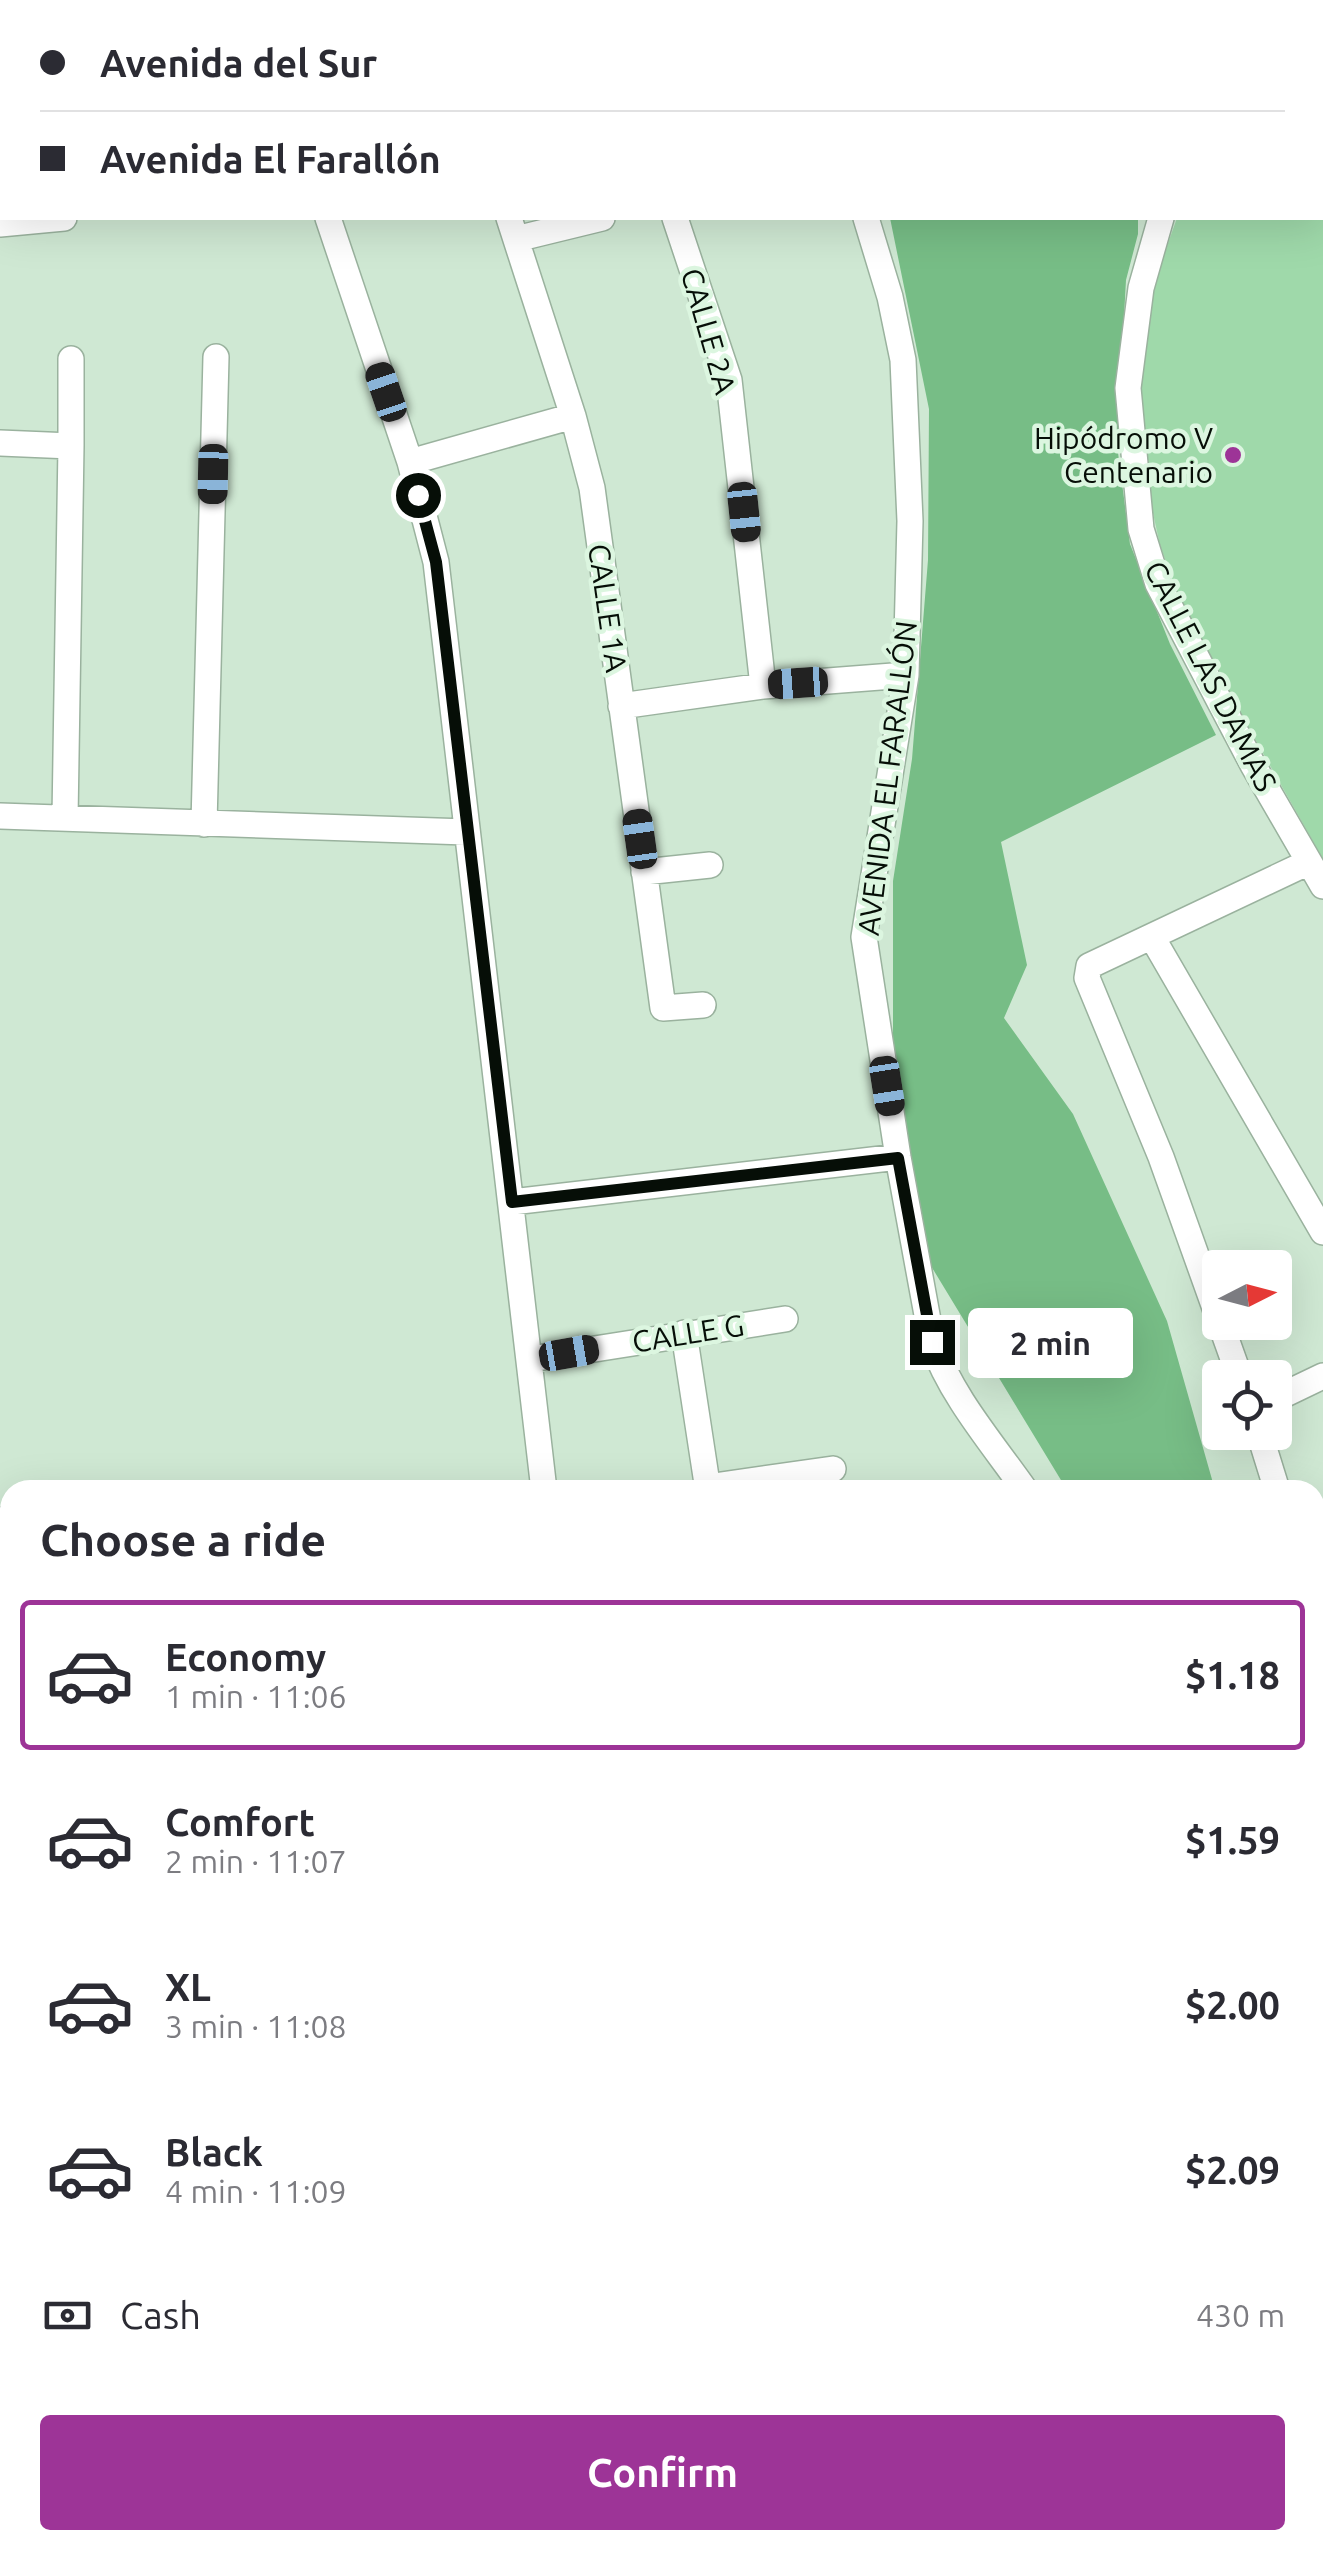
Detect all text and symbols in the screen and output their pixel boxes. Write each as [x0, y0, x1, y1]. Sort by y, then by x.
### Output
text: Avenida del Sur [100, 42, 377, 84]
text: Avenida El Farallón [100, 138, 441, 180]
street label: CALLE 2A [675, 264, 743, 398]
car [362, 359, 410, 425]
place label: Hipódromo V Centenario [1034, 421, 1213, 489]
car [197, 444, 229, 504]
marker: Hipódromo V Centenario [1222, 444, 1244, 466]
route start [396, 473, 441, 518]
car [726, 481, 762, 543]
street label: CALLE 1A [582, 542, 634, 675]
street label: CALLE LAS DAMAS [1138, 555, 1284, 797]
street label: AVENIDA EL FARALLÓN [851, 619, 923, 937]
car [767, 666, 829, 700]
car [621, 807, 659, 871]
car [867, 1054, 907, 1118]
north arrow [1202, 1250, 1292, 1340]
map controls [1202, 1250, 1292, 1450]
street label: CALLE G [630, 1307, 746, 1359]
callout: 2 min [967, 1307, 1132, 1377]
route end [910, 1320, 955, 1365]
text: 2 min [1010, 1325, 1091, 1361]
car [537, 1333, 601, 1373]
button: locate [1202, 1360, 1292, 1450]
text: Choose a ride [40, 1514, 326, 1565]
icon: car [45, 1630, 135, 1720]
text: Economy [165, 1636, 326, 1678]
text: $1.18 [1185, 1654, 1280, 1696]
text: 1 min · 11:06 [165, 1678, 347, 1714]
icon: car [45, 1795, 135, 1885]
text: Comfort [165, 1801, 315, 1843]
text: $1.59 [1185, 1819, 1280, 1861]
text: 2 min · 11:07 [165, 1843, 347, 1879]
icon: car [45, 1960, 135, 2050]
text: XL [165, 1966, 211, 2008]
text: $2.00 [1185, 1984, 1280, 2026]
text: 3 min · 11:08 [165, 2008, 347, 2044]
icon: car [45, 2125, 135, 2215]
text: Black [165, 2131, 263, 2173]
text: $2.09 [1185, 2149, 1280, 2191]
text: 4 min · 11:09 [165, 2173, 347, 2209]
icon: cash [40, 2288, 95, 2343]
text: Cash [120, 2294, 201, 2336]
text: 430 m [1196, 2297, 1285, 2333]
button: Confirm [40, 2415, 1285, 2530]

